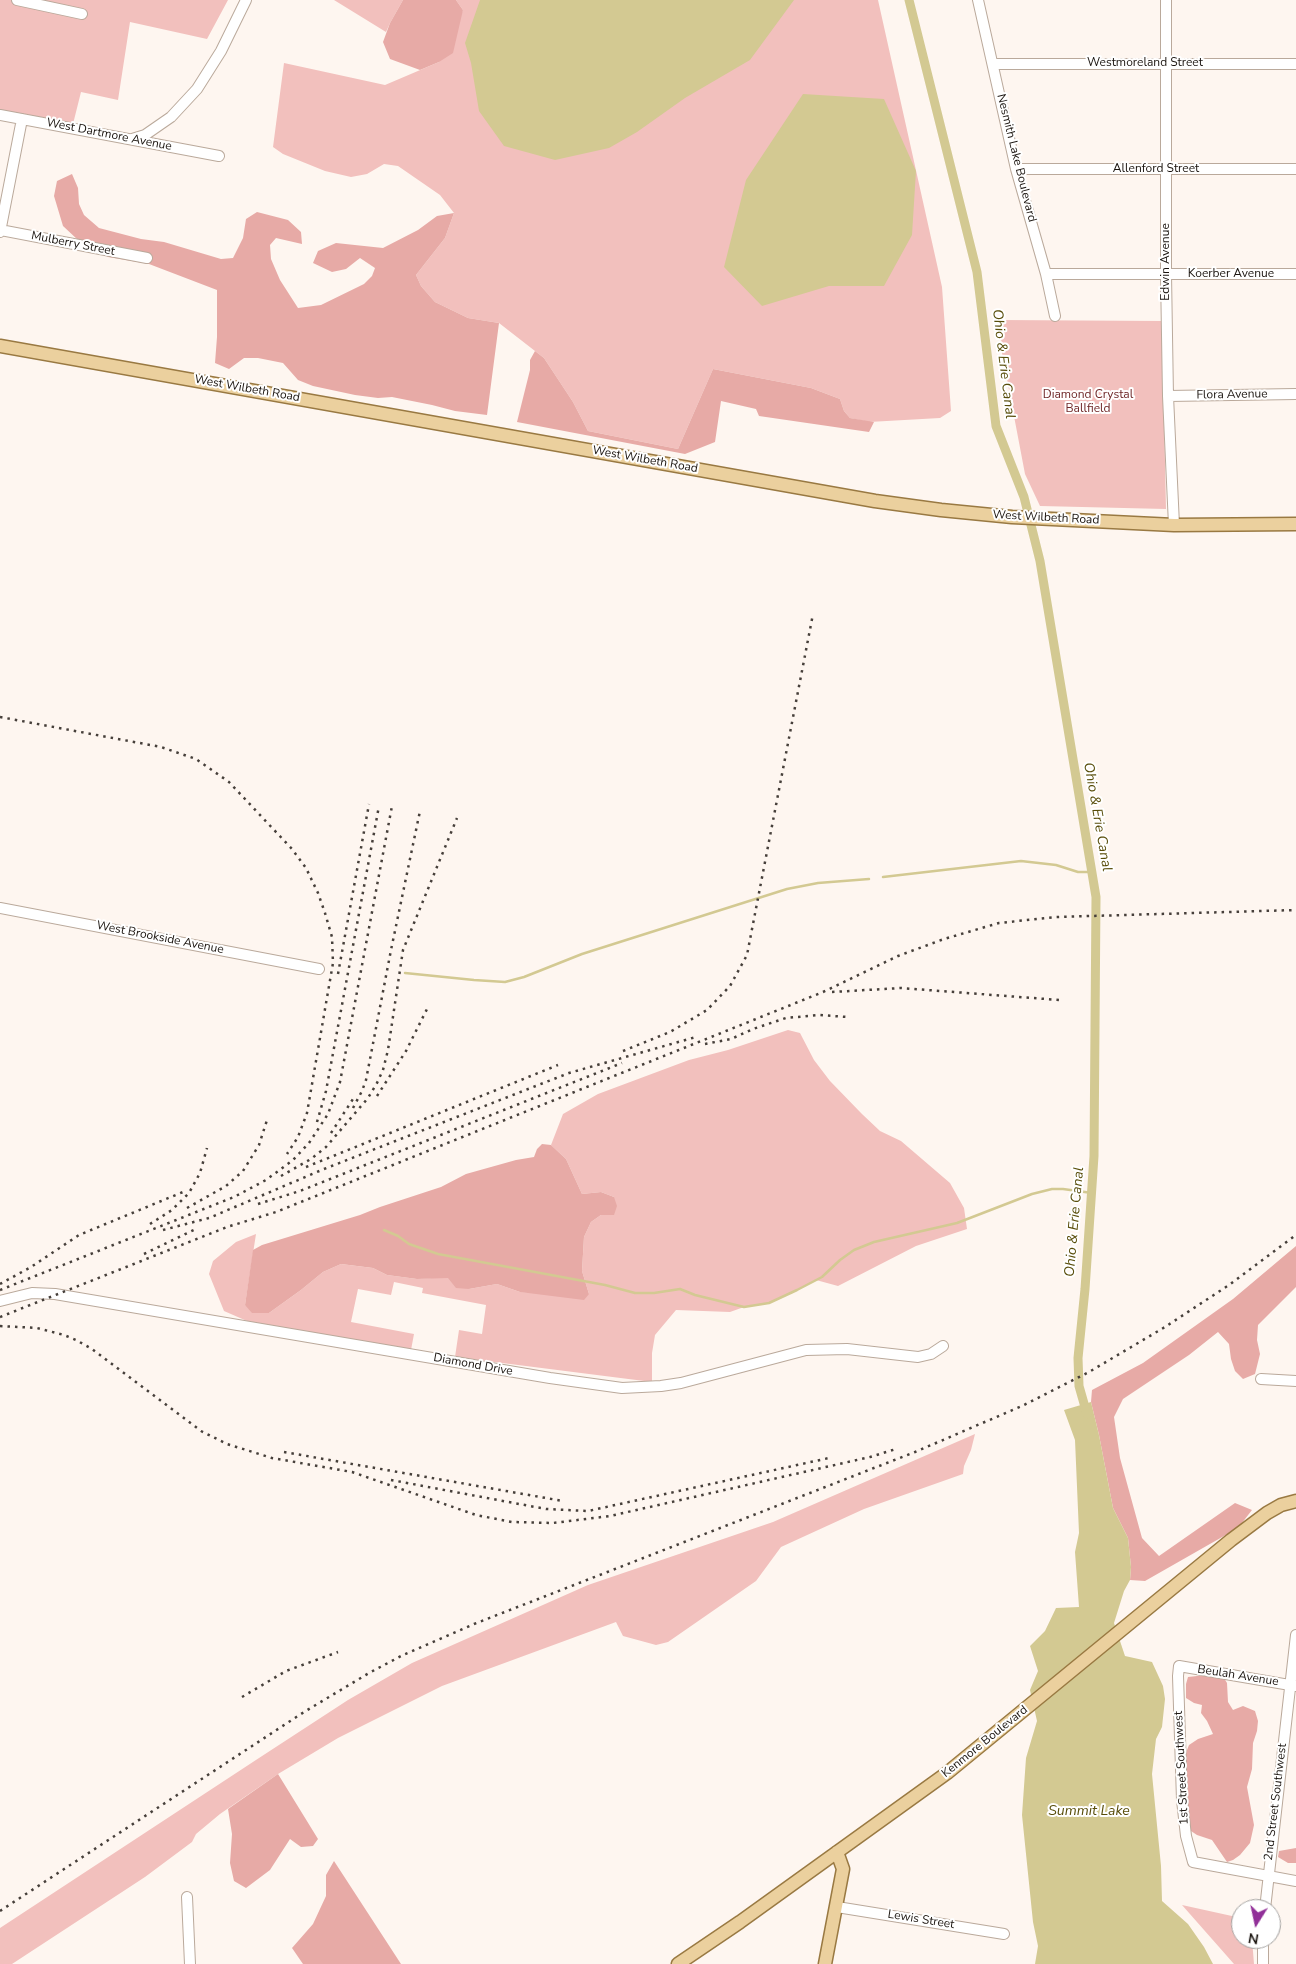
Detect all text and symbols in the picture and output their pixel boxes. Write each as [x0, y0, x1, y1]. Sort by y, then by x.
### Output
street label: Westmoreland Street [1087, 56, 1203, 70]
street label: Nesmith Lake Boulevard [993, 93, 1039, 223]
street label: West Dartmore Avenue [45, 116, 173, 154]
street label: Allenford Street [1113, 162, 1199, 176]
street label: Edwin Avenue [1159, 223, 1173, 301]
street label: Mulberry Street [30, 229, 116, 259]
street label: Koerber Avenue [1188, 267, 1274, 281]
water label: Ohio & Erie Canal [988, 308, 1018, 420]
street label: West Wilbeth Road [193, 373, 301, 405]
street label: Flora Avenue [1196, 387, 1268, 403]
park label: Diamond Crystal Ballfield [1043, 388, 1133, 416]
street label: West Wilbeth Road [591, 444, 699, 476]
street label: West Wilbeth Road [992, 508, 1100, 528]
water label: Ohio & Erie Canal [1079, 761, 1115, 873]
street label: West Brookside Avenue [95, 919, 225, 957]
water label: Ohio & Erie Canal [1062, 1166, 1088, 1278]
street label: Diamond Drive [432, 1351, 514, 1379]
street label: Beulah Avenue [1196, 1662, 1280, 1690]
street label: Kenmore Boulevard [939, 1703, 1031, 1781]
street label: 1st Street Southwest [1172, 1711, 1192, 1825]
street label: 2nd Street Southwest [1262, 1743, 1290, 1861]
water label: Summit Lake [1048, 1804, 1130, 1820]
north arrow [1231, 1899, 1281, 1949]
street label: Lewis Street [887, 1908, 955, 1932]
text: N [1247, 1928, 1260, 1949]

